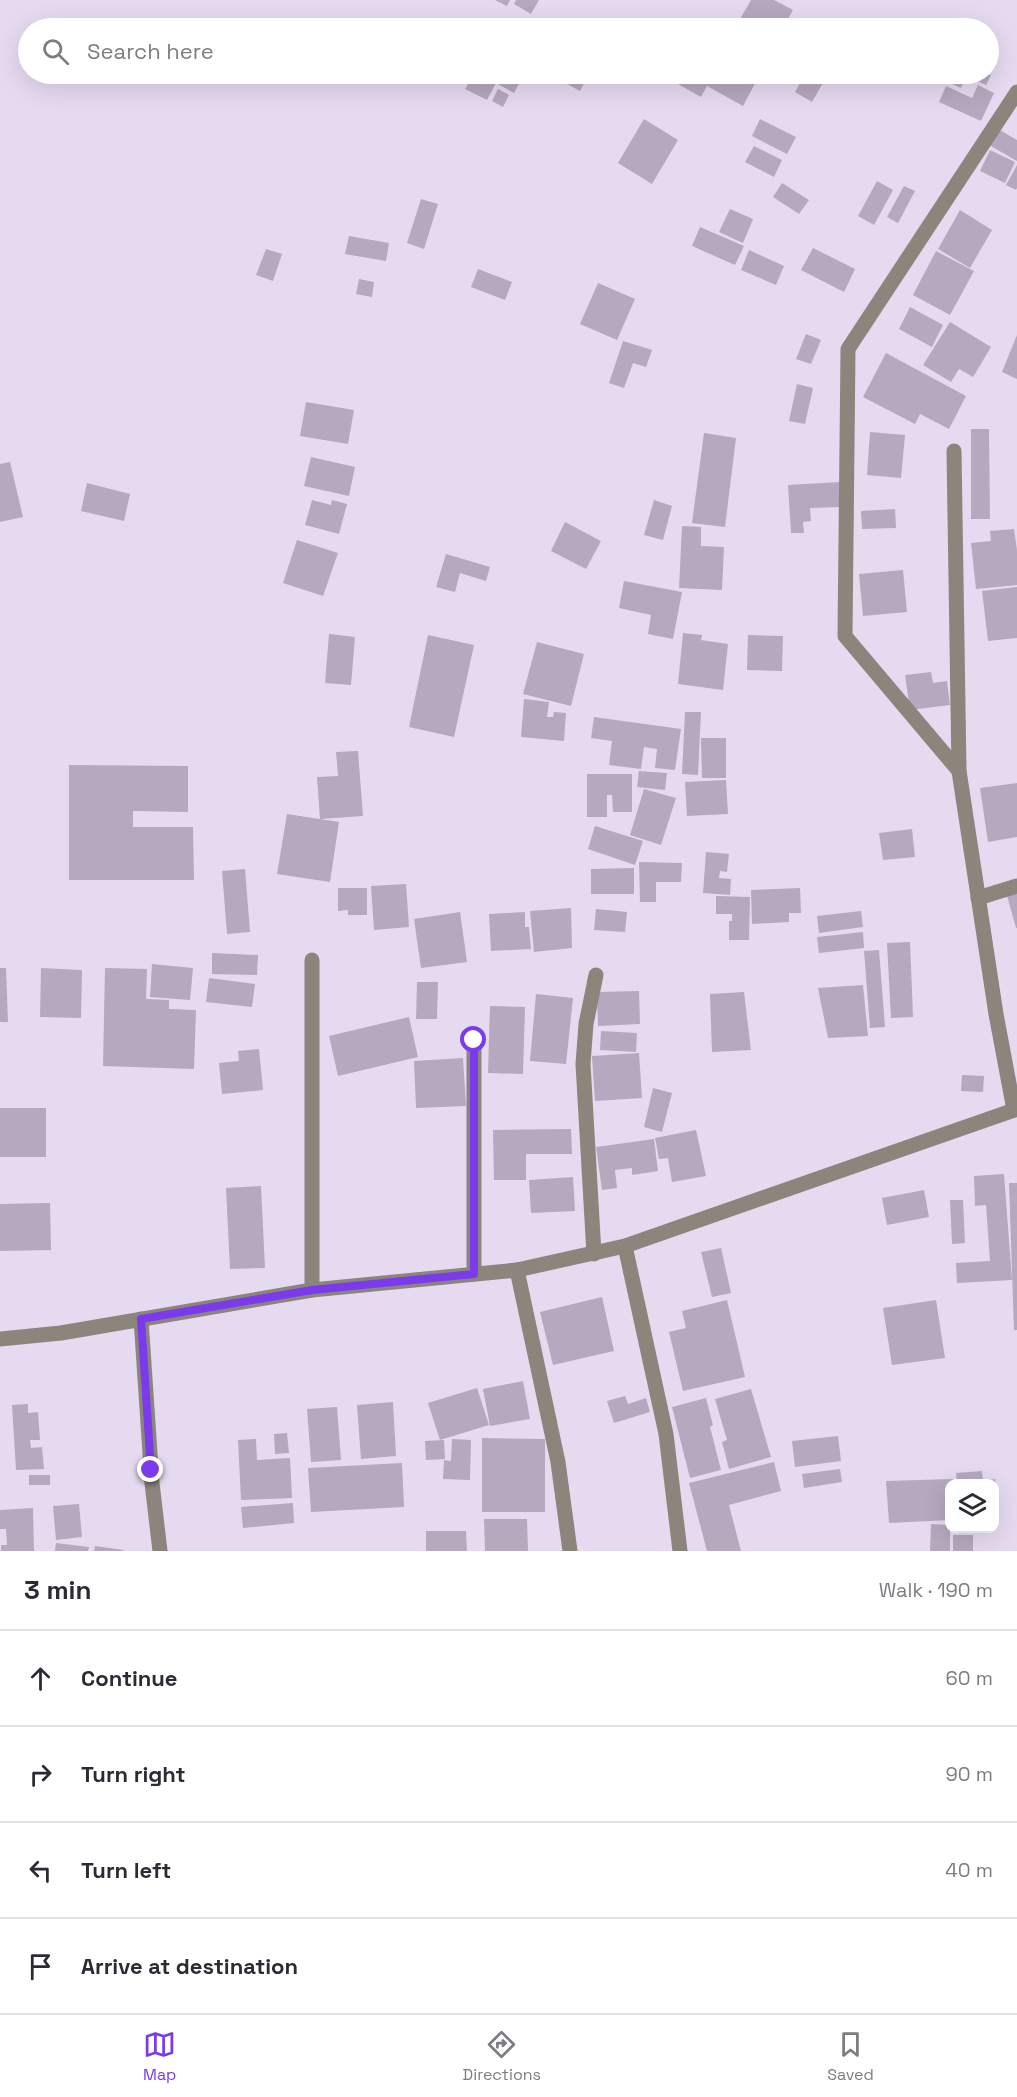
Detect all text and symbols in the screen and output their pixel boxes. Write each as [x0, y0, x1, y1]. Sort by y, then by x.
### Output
search box [18, 18, 999, 84]
icon: search [39, 35, 72, 68]
text: Search here [87, 37, 214, 65]
route start [460, 1026, 486, 1052]
route end [137, 1456, 163, 1482]
map controls [945, 1479, 999, 1533]
button: layers [945, 1479, 999, 1533]
text: 3 min [24, 1573, 92, 1607]
text: Walk · 190 m [879, 1577, 993, 1603]
icon: ahead [24, 1662, 57, 1695]
text: Continue [81, 1664, 177, 1692]
text: 60 m [946, 1665, 993, 1691]
icon: right [24, 1758, 57, 1791]
text: Turn right [81, 1760, 186, 1788]
text: 90 m [946, 1761, 993, 1787]
icon: left [24, 1854, 57, 1887]
text: Turn left [81, 1856, 171, 1884]
text: 40 m [945, 1857, 993, 1883]
icon: arrive [24, 1950, 57, 1983]
text: Arrive at destination [81, 1952, 298, 1980]
tab: Map [143, 2028, 176, 2085]
tab: Directions [463, 2028, 541, 2085]
tab: Saved [827, 2028, 874, 2085]

